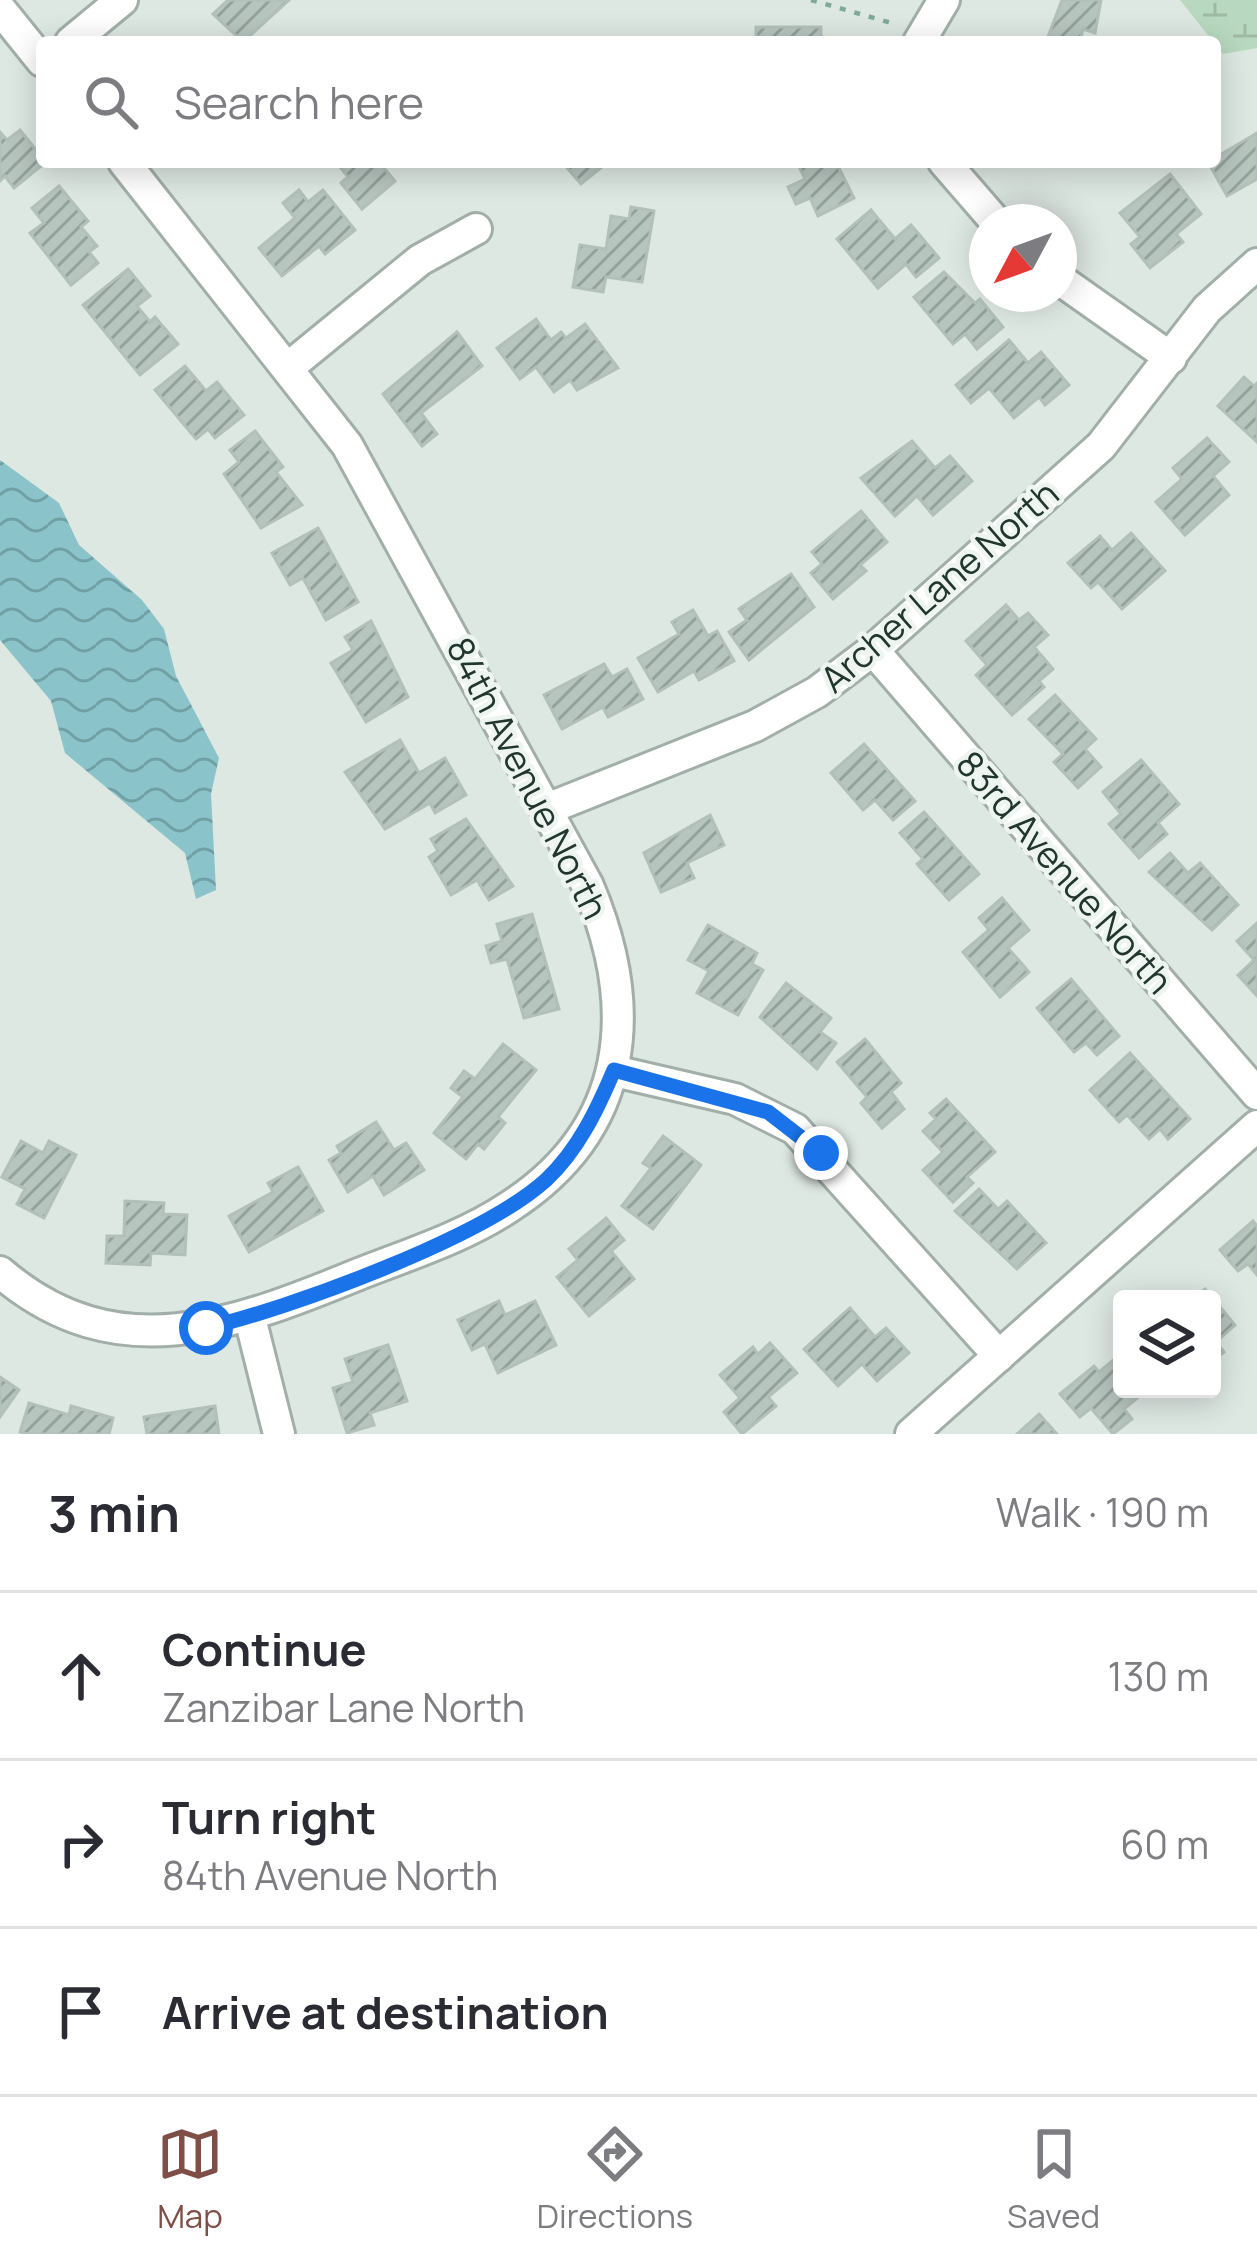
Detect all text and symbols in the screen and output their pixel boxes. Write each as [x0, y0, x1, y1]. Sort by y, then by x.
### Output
search box [36, 36, 1221, 168]
icon: search [78, 69, 144, 135]
text: Search here [174, 71, 424, 133]
north arrow [969, 204, 1077, 312]
street label: Archer Lane North [810, 469, 1068, 703]
street label: 84th Avenue North [436, 629, 620, 927]
street label: 83rd Avenue North [946, 740, 1184, 1004]
route end [794, 1126, 848, 1180]
map controls [1113, 1290, 1221, 1398]
button: layers [1113, 1290, 1221, 1398]
route start [179, 1301, 233, 1355]
text: 3 min [48, 1478, 180, 1547]
text: Walk · 190 m [996, 1485, 1209, 1539]
text: Continue [162, 1618, 367, 1680]
icon: ahead [48, 1643, 114, 1709]
text: 130 m [1108, 1649, 1209, 1703]
text: Zanzibar Lane North [162, 1680, 525, 1734]
text: Turn right [162, 1786, 376, 1848]
icon: right [48, 1811, 114, 1877]
text: 60 m [1120, 1817, 1209, 1871]
text: 84th Avenue North [162, 1848, 498, 1902]
icon: arrive [48, 1979, 114, 2045]
text: Arrive at destination [162, 1981, 609, 2043]
tab: Map [157, 2121, 223, 2238]
tab: Directions [537, 2121, 693, 2238]
tab: Saved [1007, 2121, 1100, 2238]

